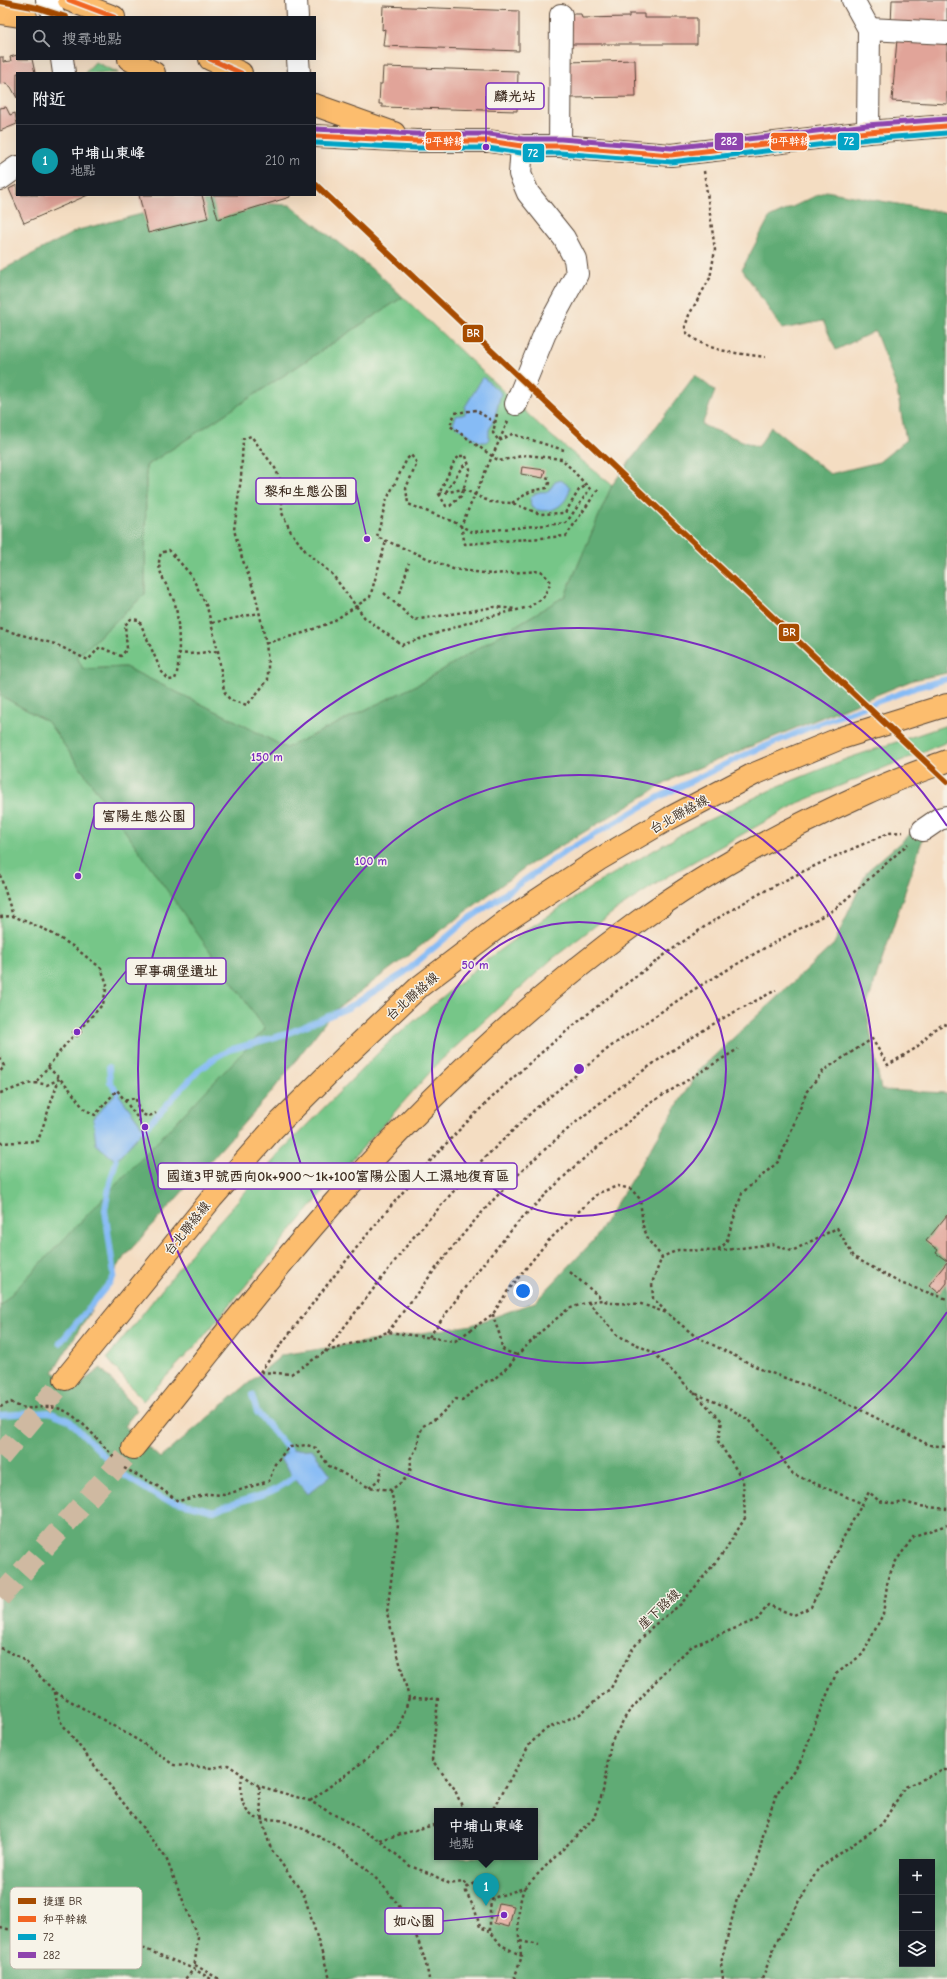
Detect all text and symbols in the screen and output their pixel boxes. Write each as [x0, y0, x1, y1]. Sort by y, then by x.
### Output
search box [16, 16, 316, 60]
icon: search [30, 27, 52, 49]
text: 搜尋地點 [62, 30, 122, 48]
callout: 麟光站 [486, 83, 544, 109]
text: 麟光站 [494, 88, 536, 105]
text: 附近 [32, 90, 66, 109]
line badge: 和平幹線 [425, 131, 462, 151]
line badge: 282 [714, 132, 744, 151]
line badge: 和平幹線 [770, 132, 808, 151]
line badge: 72 [837, 132, 860, 151]
text: 和平幹線 [421, 135, 465, 148]
text: 282 [721, 135, 738, 148]
text: 和平幹線 [767, 135, 811, 148]
text: 72 [844, 135, 855, 148]
line badge: 72 [522, 143, 545, 163]
text: 中埔山東峰 [70, 144, 145, 162]
text: 72 [528, 147, 539, 160]
text: 1 [42, 153, 48, 168]
text: 210 m [265, 153, 300, 168]
text: 地點 [70, 163, 96, 178]
line badge: BR [462, 324, 484, 343]
text: BR [466, 327, 480, 340]
callout: 黎和生態公園 [256, 478, 356, 504]
text: 黎和生態公園 [264, 483, 348, 500]
line badge: BR [778, 623, 800, 642]
text: BR [782, 626, 796, 639]
text: 150 m [251, 750, 283, 764]
street label: 台北聯絡線 [647, 792, 711, 836]
callout: 富陽生態公園 [94, 803, 194, 829]
text: 富陽生態公園 [102, 808, 186, 825]
text: 100 m [355, 854, 387, 868]
callout: 軍事碉堡遺址 [126, 958, 226, 984]
text: 50 m [461, 958, 489, 972]
text: 軍事碉堡遺址 [134, 963, 218, 980]
street label: 台北聯絡線 [383, 969, 441, 1023]
centre of rings [572, 1062, 586, 1076]
callout: 國道3甲號西向0k+900～1k+100富陽公園人工濕地復育區 [158, 1163, 517, 1189]
text: 國道3甲號西向0k+900～1k+100富陽公園人工濕地復育區 [166, 1168, 510, 1185]
street label: 台北聯絡線 [161, 1198, 213, 1258]
your location [513, 1281, 533, 1301]
street label: 崖下路線 [635, 1586, 683, 1632]
popup [434, 1808, 538, 1860]
text: 中埔山東峰 [448, 1817, 524, 1835]
text: 地點 [448, 1836, 475, 1851]
map controls [899, 1859, 935, 1967]
button: + [899, 1859, 935, 1895]
pin: 1 [473, 1873, 499, 1906]
legend [10, 1887, 142, 1969]
text: 捷運 BR [43, 1895, 82, 1908]
button: − [899, 1895, 935, 1931]
callout: 如心園 [385, 1908, 443, 1934]
text: 和平幹線 [43, 1913, 87, 1926]
text: 如心園 [393, 1913, 435, 1930]
text: 72 [43, 1931, 54, 1944]
button: layers [899, 1931, 935, 1967]
text: 282 [43, 1949, 60, 1962]

